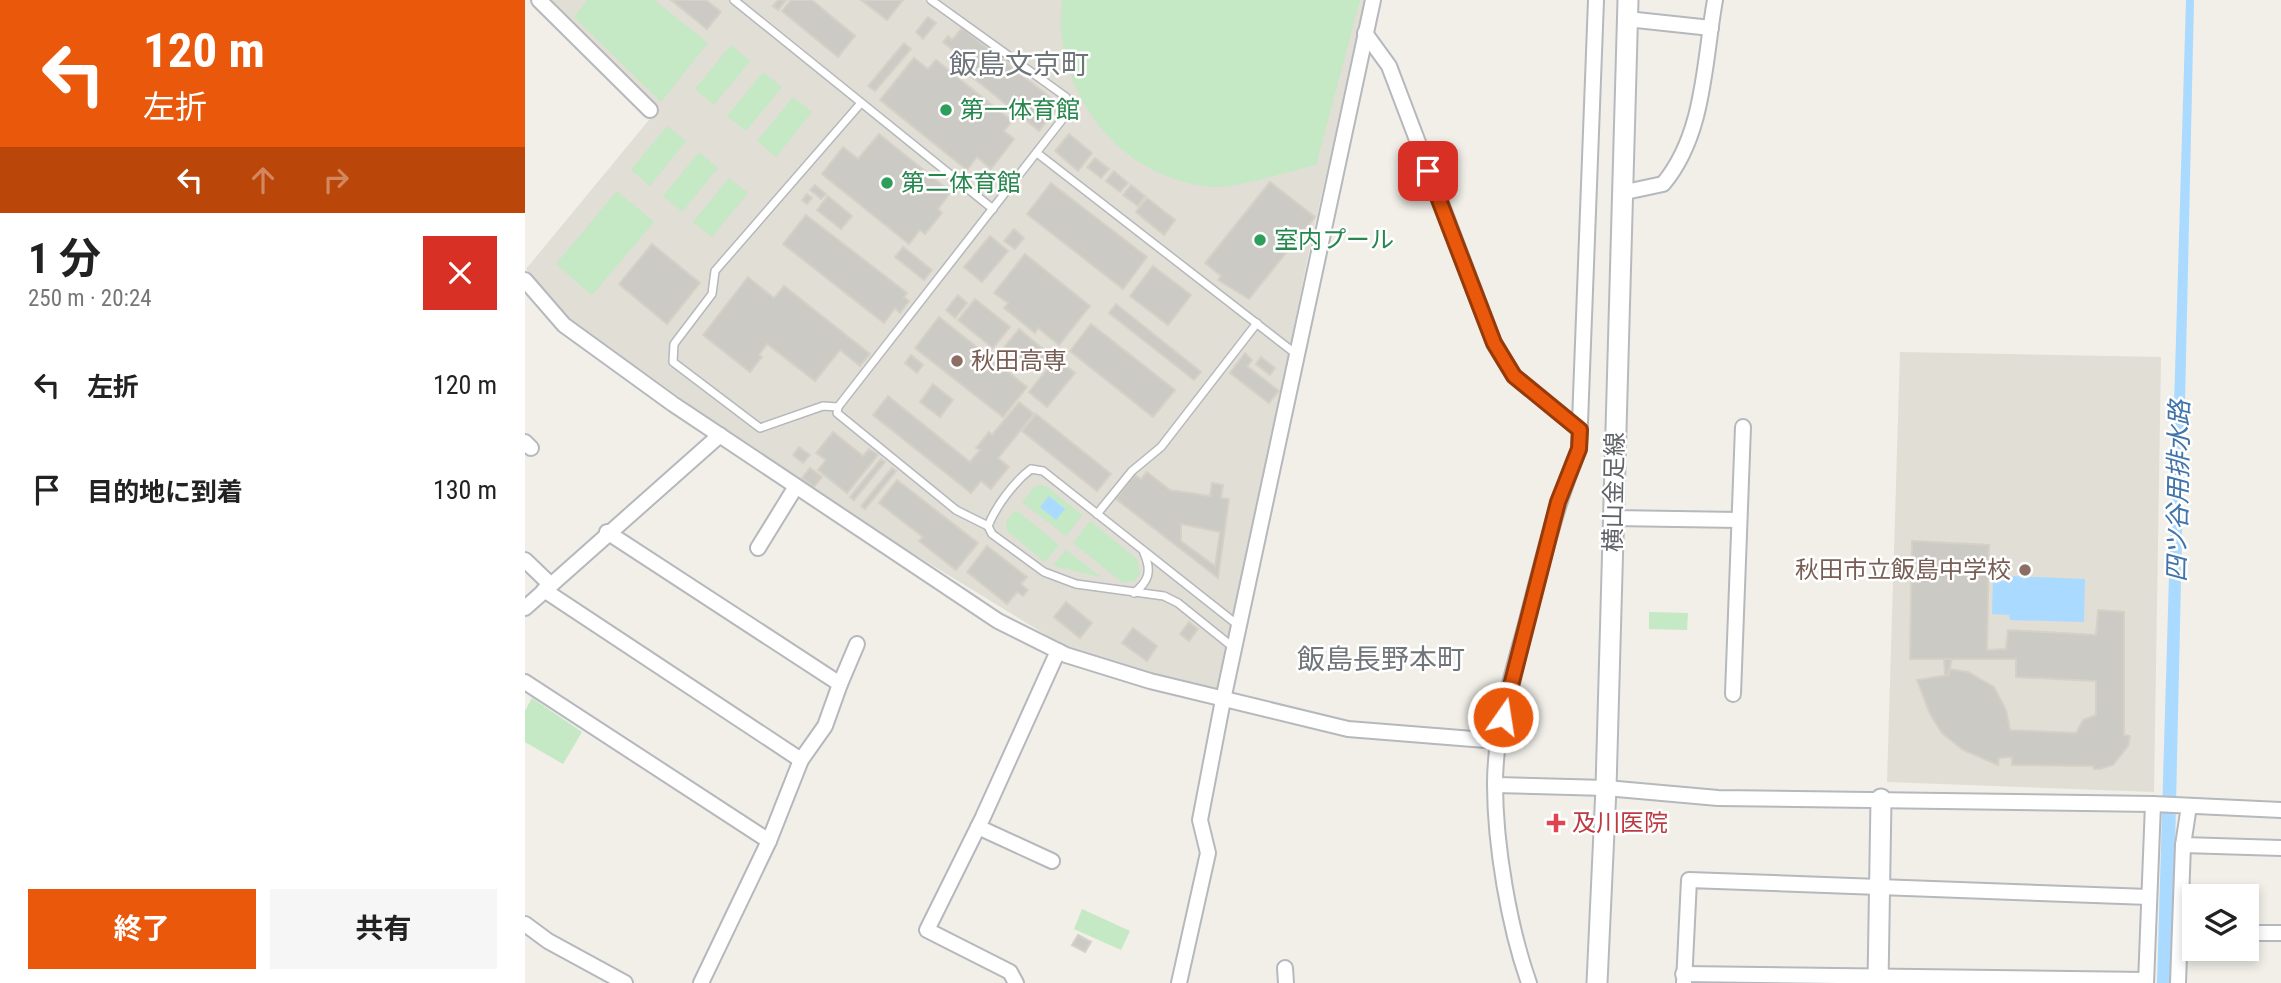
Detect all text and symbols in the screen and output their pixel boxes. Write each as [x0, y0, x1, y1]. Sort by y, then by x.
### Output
text: 120 m [143, 22, 265, 79]
icon: left [28, 28, 119, 119]
district label: 飯島文京町 [949, 48, 1089, 81]
text: 左折 [143, 88, 207, 126]
place label: 第一体育館 [960, 96, 1080, 124]
marker: 第一体育館 [938, 102, 954, 118]
pin [1398, 141, 1458, 201]
icon: arrive [1409, 152, 1447, 190]
icon: left [171, 161, 209, 199]
icon: ahead [244, 161, 282, 199]
icon: right [317, 161, 355, 199]
place label: 第二体育館 [901, 169, 1021, 197]
marker: 第二体育館 [879, 175, 895, 191]
place label: 室内プール [1274, 226, 1394, 254]
marker: 室内プール [1252, 232, 1268, 248]
text: 1 分 [28, 234, 101, 283]
button: close [423, 236, 497, 310]
text: 250 m · 20:24 [28, 285, 152, 312]
place label: 秋田高専 [971, 347, 1067, 375]
marker: 秋田高専 [949, 353, 965, 369]
icon: left [28, 366, 66, 404]
text: 120 m [433, 370, 497, 400]
text: 左折 [87, 372, 139, 402]
water label: 四ツ谷用排水路 [2161, 398, 2195, 582]
street label: 横山金足線 [1599, 432, 1629, 552]
icon: arrive [28, 471, 66, 509]
text: 130 m [433, 475, 497, 505]
text: 目的地に到着 [87, 477, 243, 507]
place label: 秋田市立飯島中学校 [1795, 556, 2011, 584]
marker: 秋田市立飯島中学校 [2017, 562, 2033, 578]
district label: 飯島長野本町 [1297, 643, 1465, 676]
position arrow [1466, 680, 1540, 754]
place label: 及川医院 [1572, 809, 1668, 837]
marker: 及川医院 [1546, 813, 1566, 833]
map controls [2182, 884, 2259, 961]
button: layers [2182, 884, 2259, 961]
button: 終了 [28, 889, 256, 969]
button: 共有 [270, 889, 497, 969]

